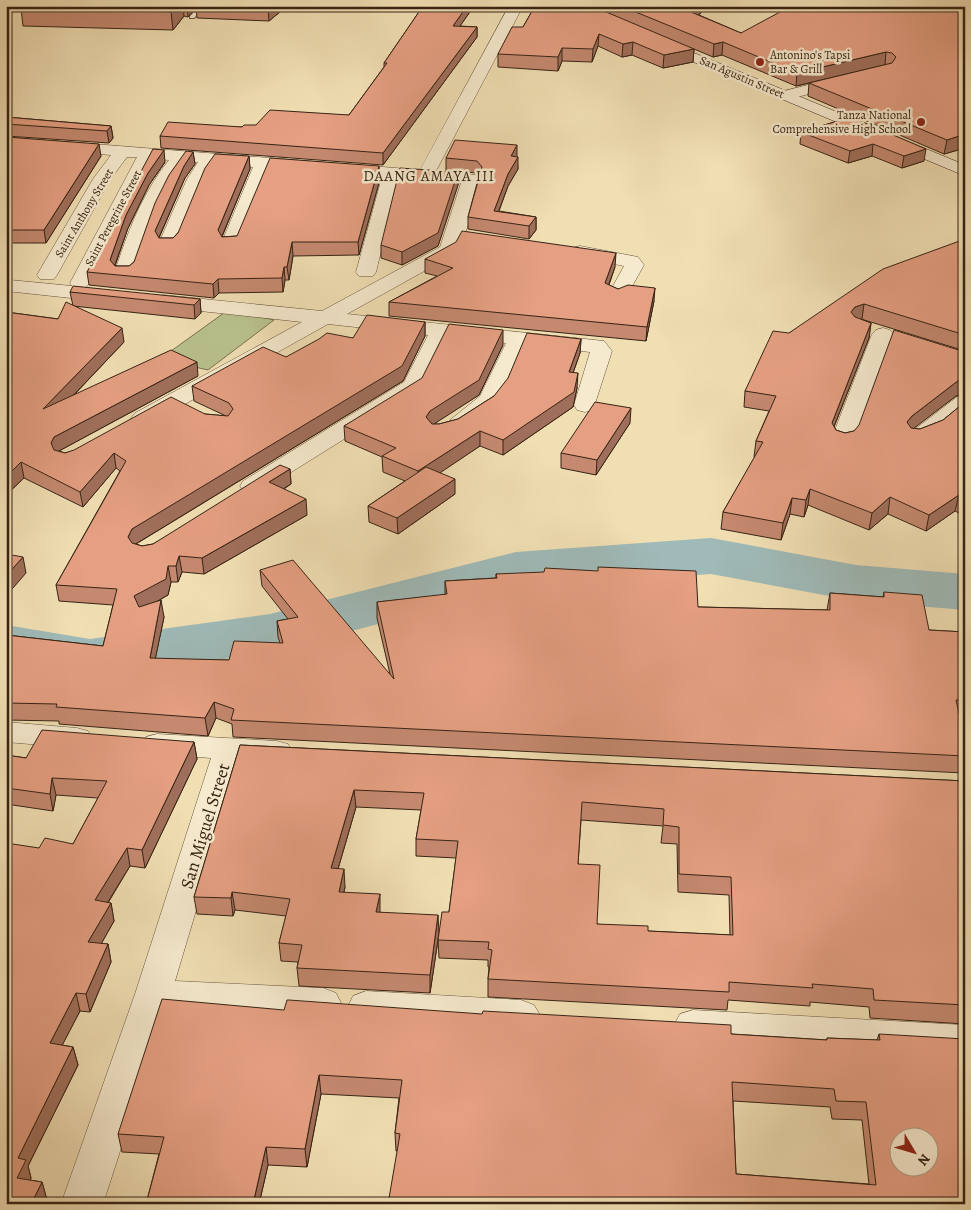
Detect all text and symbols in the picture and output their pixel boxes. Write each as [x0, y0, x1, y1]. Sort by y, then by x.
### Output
place label: Antonino's Tapsi Bar & Grill [769, 47, 850, 77]
street label: San Agustin Street [697, 52, 787, 102]
marker: Antonino's Tapsi Bar & Grill [754, 56, 766, 68]
place label: Tanza National Comprehensive High School [773, 107, 911, 137]
marker: Tanza National Comprehensive High School [915, 116, 927, 128]
street label: Saint Anthony Street [51, 165, 117, 261]
district label: DAANG AMAYA III [363, 166, 495, 186]
street label: Saint Peregrine Street [81, 167, 145, 269]
street label: San Miguel Street [174, 760, 236, 892]
north arrow [888, 1128, 938, 1178]
text: N [913, 1150, 934, 1170]

